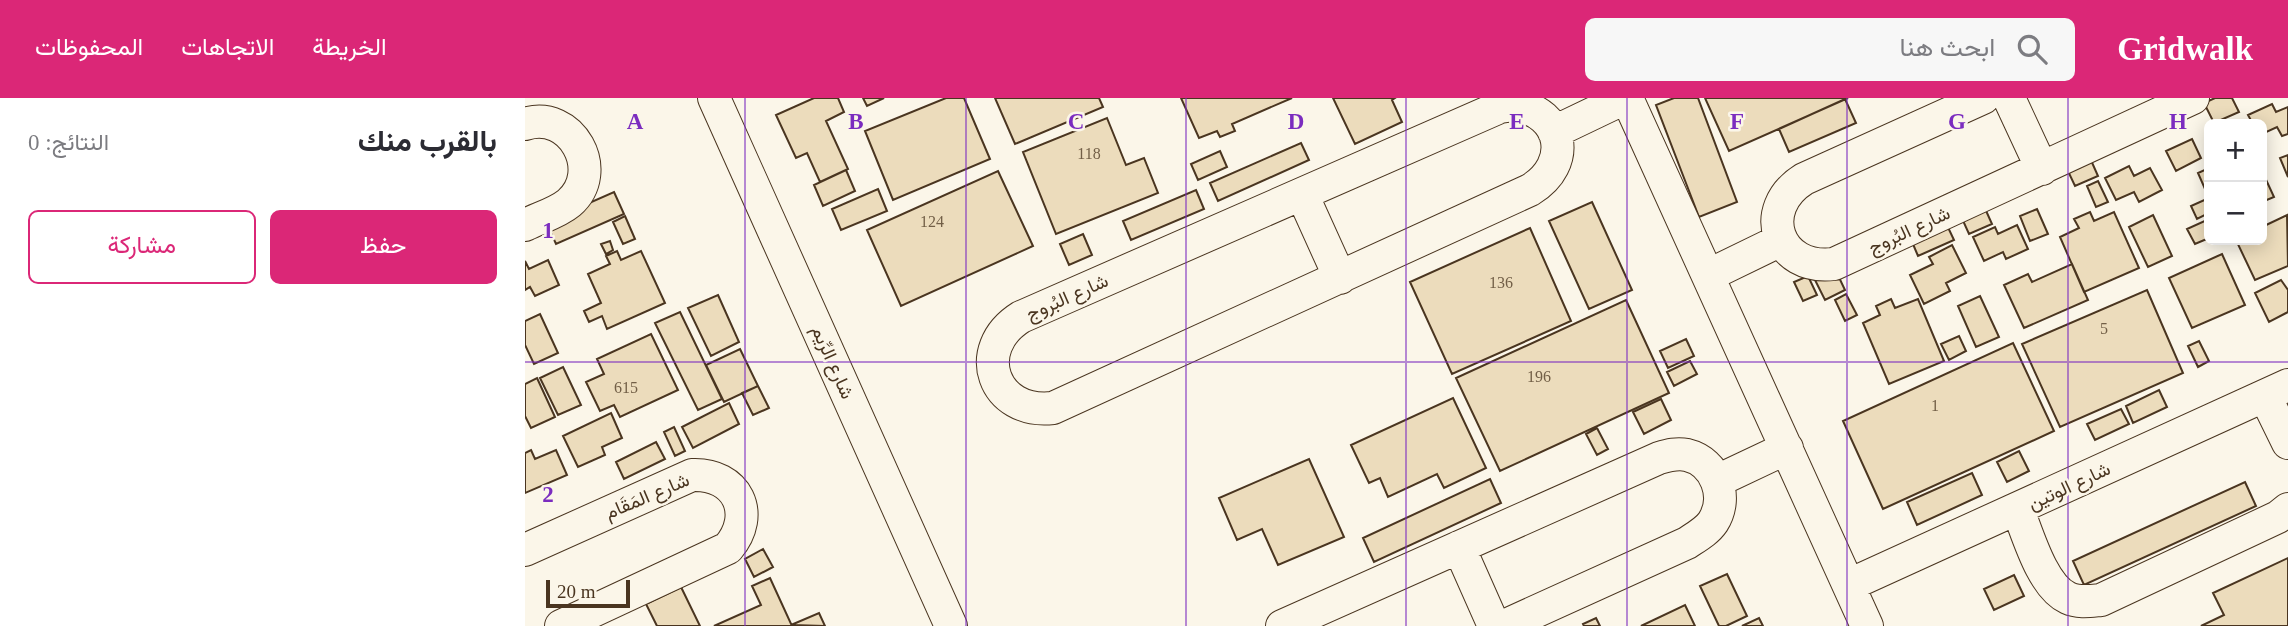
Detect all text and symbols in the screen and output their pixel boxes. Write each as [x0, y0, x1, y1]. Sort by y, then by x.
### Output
search box [1585, 18, 2075, 81]
icon: search [2013, 30, 2051, 68]
text: Gridwalk [2117, 31, 2253, 67]
text: ابحث هنا [1900, 33, 1995, 62]
text: المحفوظات [35, 34, 143, 60]
text: الاتجاهات [181, 34, 274, 60]
text: الخريطة [312, 34, 387, 60]
text: A [627, 109, 644, 134]
text: B [848, 109, 864, 134]
text: C [1068, 109, 1084, 134]
text: D [1288, 109, 1304, 134]
text: E [1509, 109, 1525, 134]
text: F [1730, 109, 1744, 134]
text: G [1948, 109, 1966, 134]
text: H [2169, 109, 2187, 134]
map controls [2204, 119, 2267, 245]
button: + [2204, 119, 2267, 182]
text: بالقرب منك [358, 124, 497, 157]
text: النتائج: 0 [28, 130, 109, 155]
house number: 118 [1077, 145, 1101, 162]
button: − [2204, 182, 2267, 245]
street label: شارع البُروج [1865, 202, 1954, 260]
button: مشاركة [28, 210, 256, 284]
button: حفظ [270, 210, 497, 284]
house number: 124 [920, 213, 944, 230]
text: 1 [542, 218, 554, 243]
street label: شارع البُروج [1023, 270, 1112, 326]
house number: 136 [1489, 274, 1513, 291]
house number: 5 [2100, 320, 2108, 337]
street label: شارع الرِّيم [806, 322, 858, 403]
house number: 196 [1527, 368, 1551, 385]
house number: 615 [614, 379, 638, 396]
house number: 1 [1931, 397, 1939, 414]
street label: شارع الوتين [2025, 458, 2114, 516]
street label: شارع المَقَام [602, 469, 693, 525]
text: 2 [542, 482, 554, 507]
scale bar [546, 577, 630, 609]
text: 20 m [557, 581, 596, 602]

